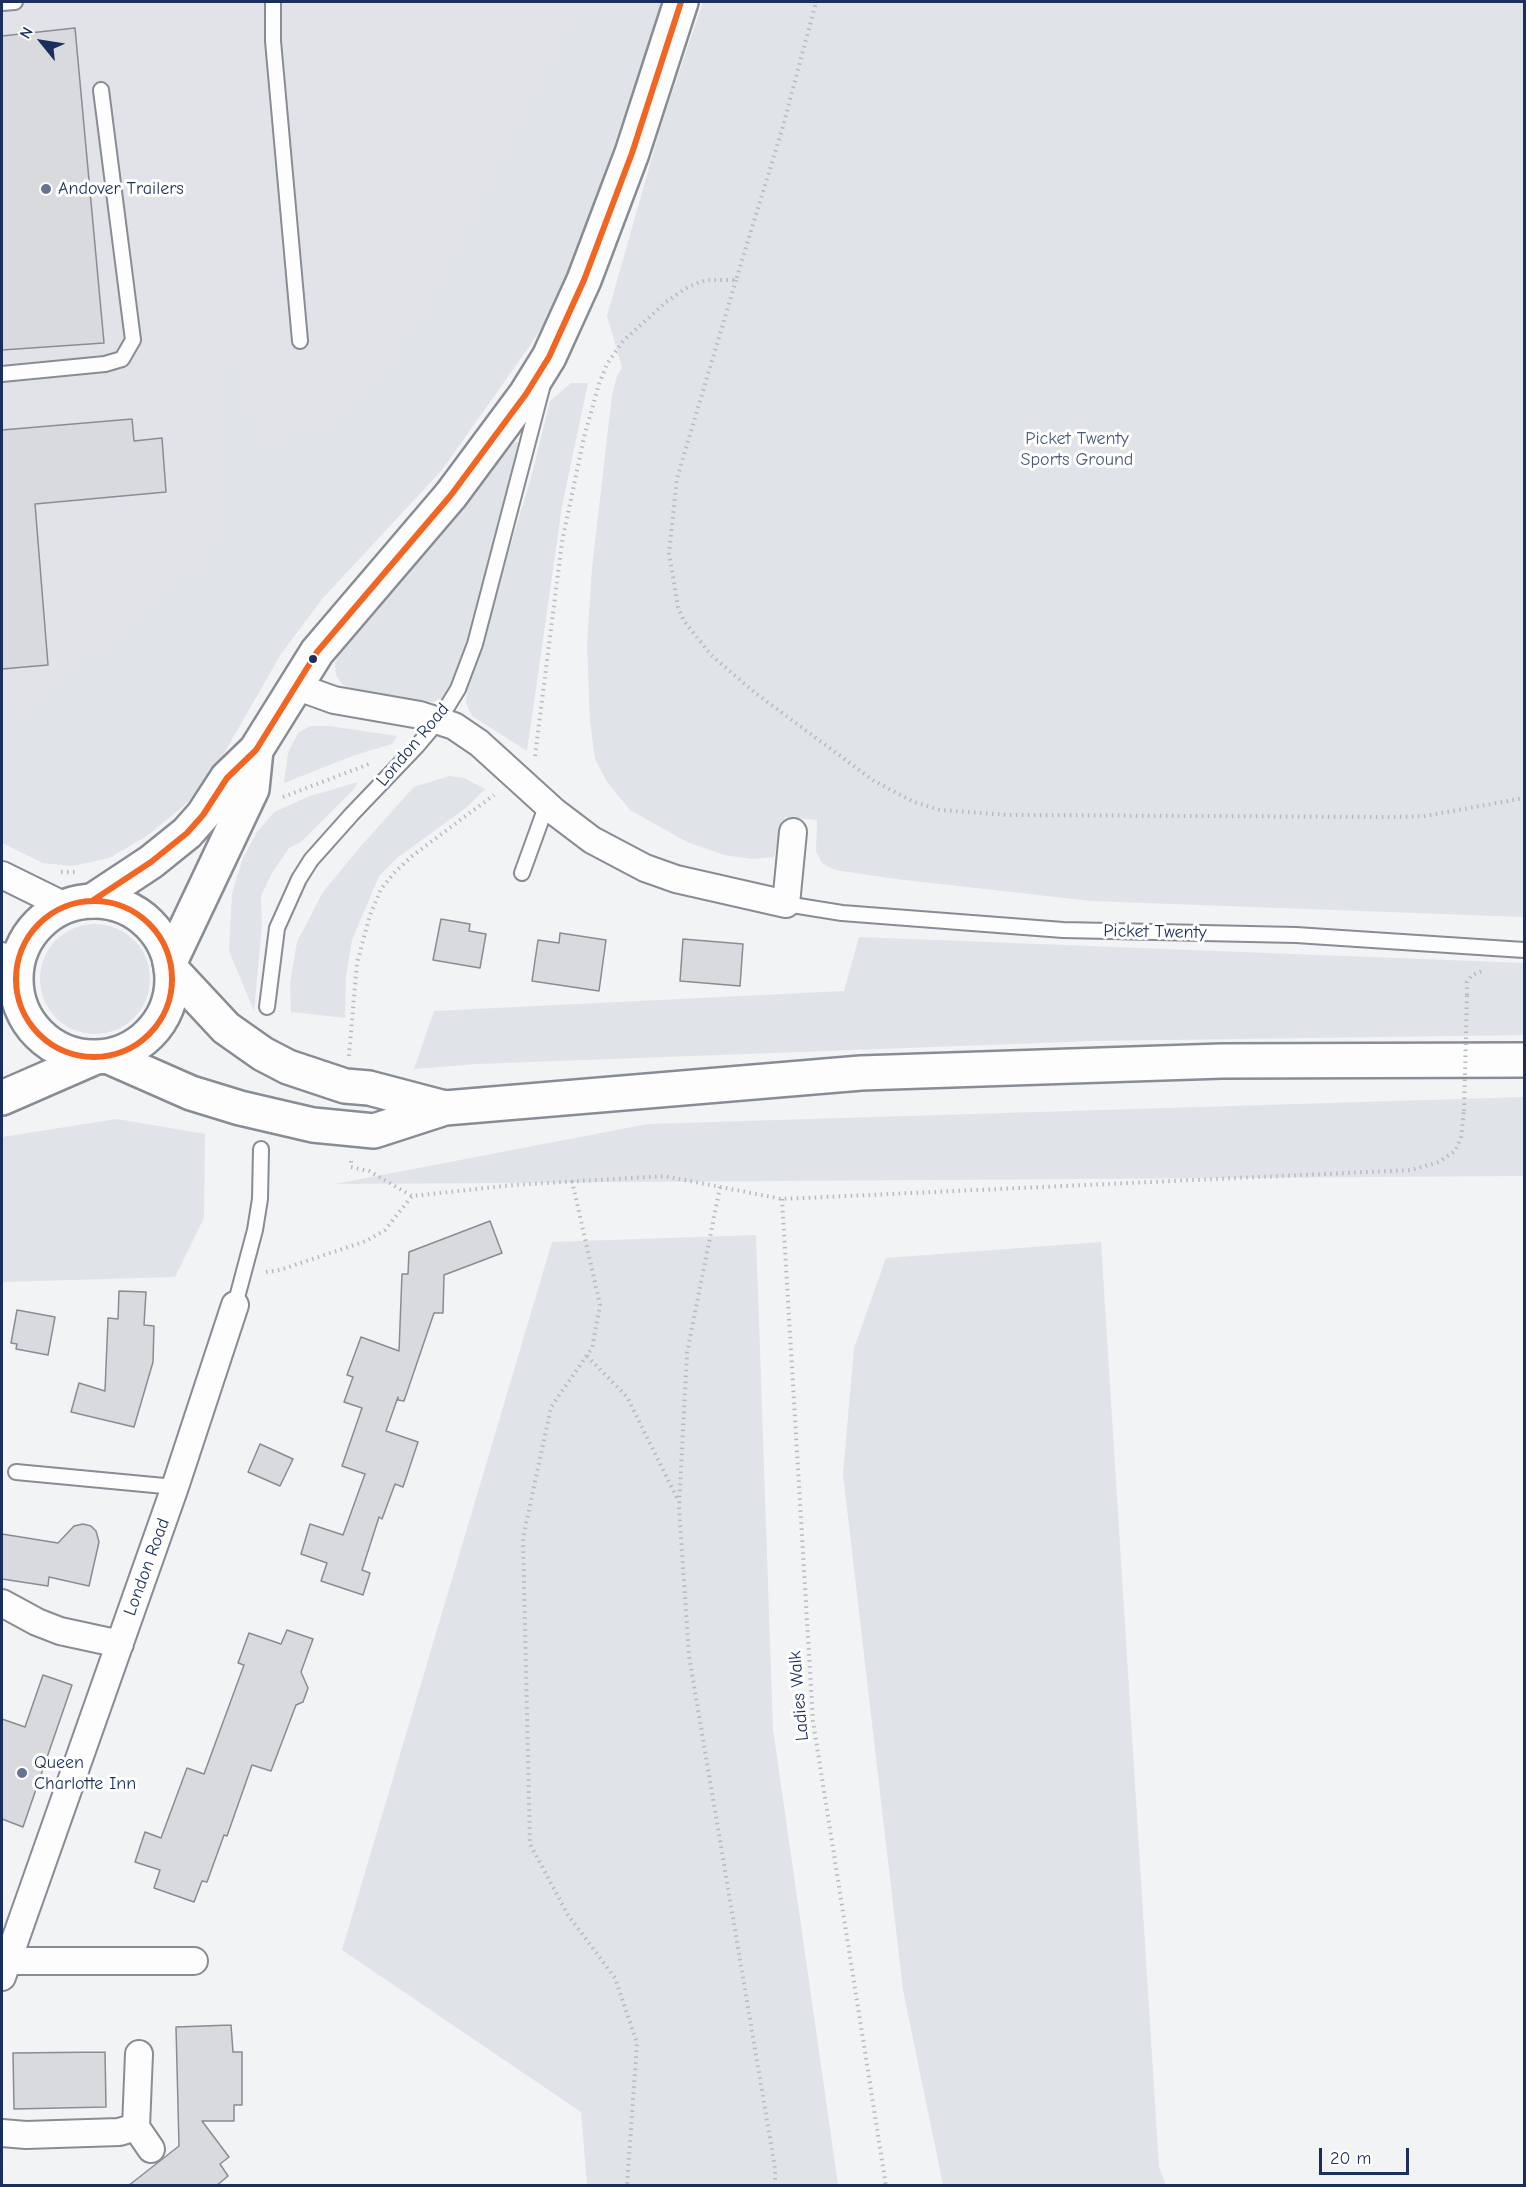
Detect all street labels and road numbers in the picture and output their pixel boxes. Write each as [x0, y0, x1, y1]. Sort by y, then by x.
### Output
street label: London Road [372, 699, 454, 791]
street label: Picket Twenty [1103, 920, 1207, 944]
street label: London Road [119, 1515, 175, 1619]
street label: Ladies Walk [784, 1650, 814, 1742]

